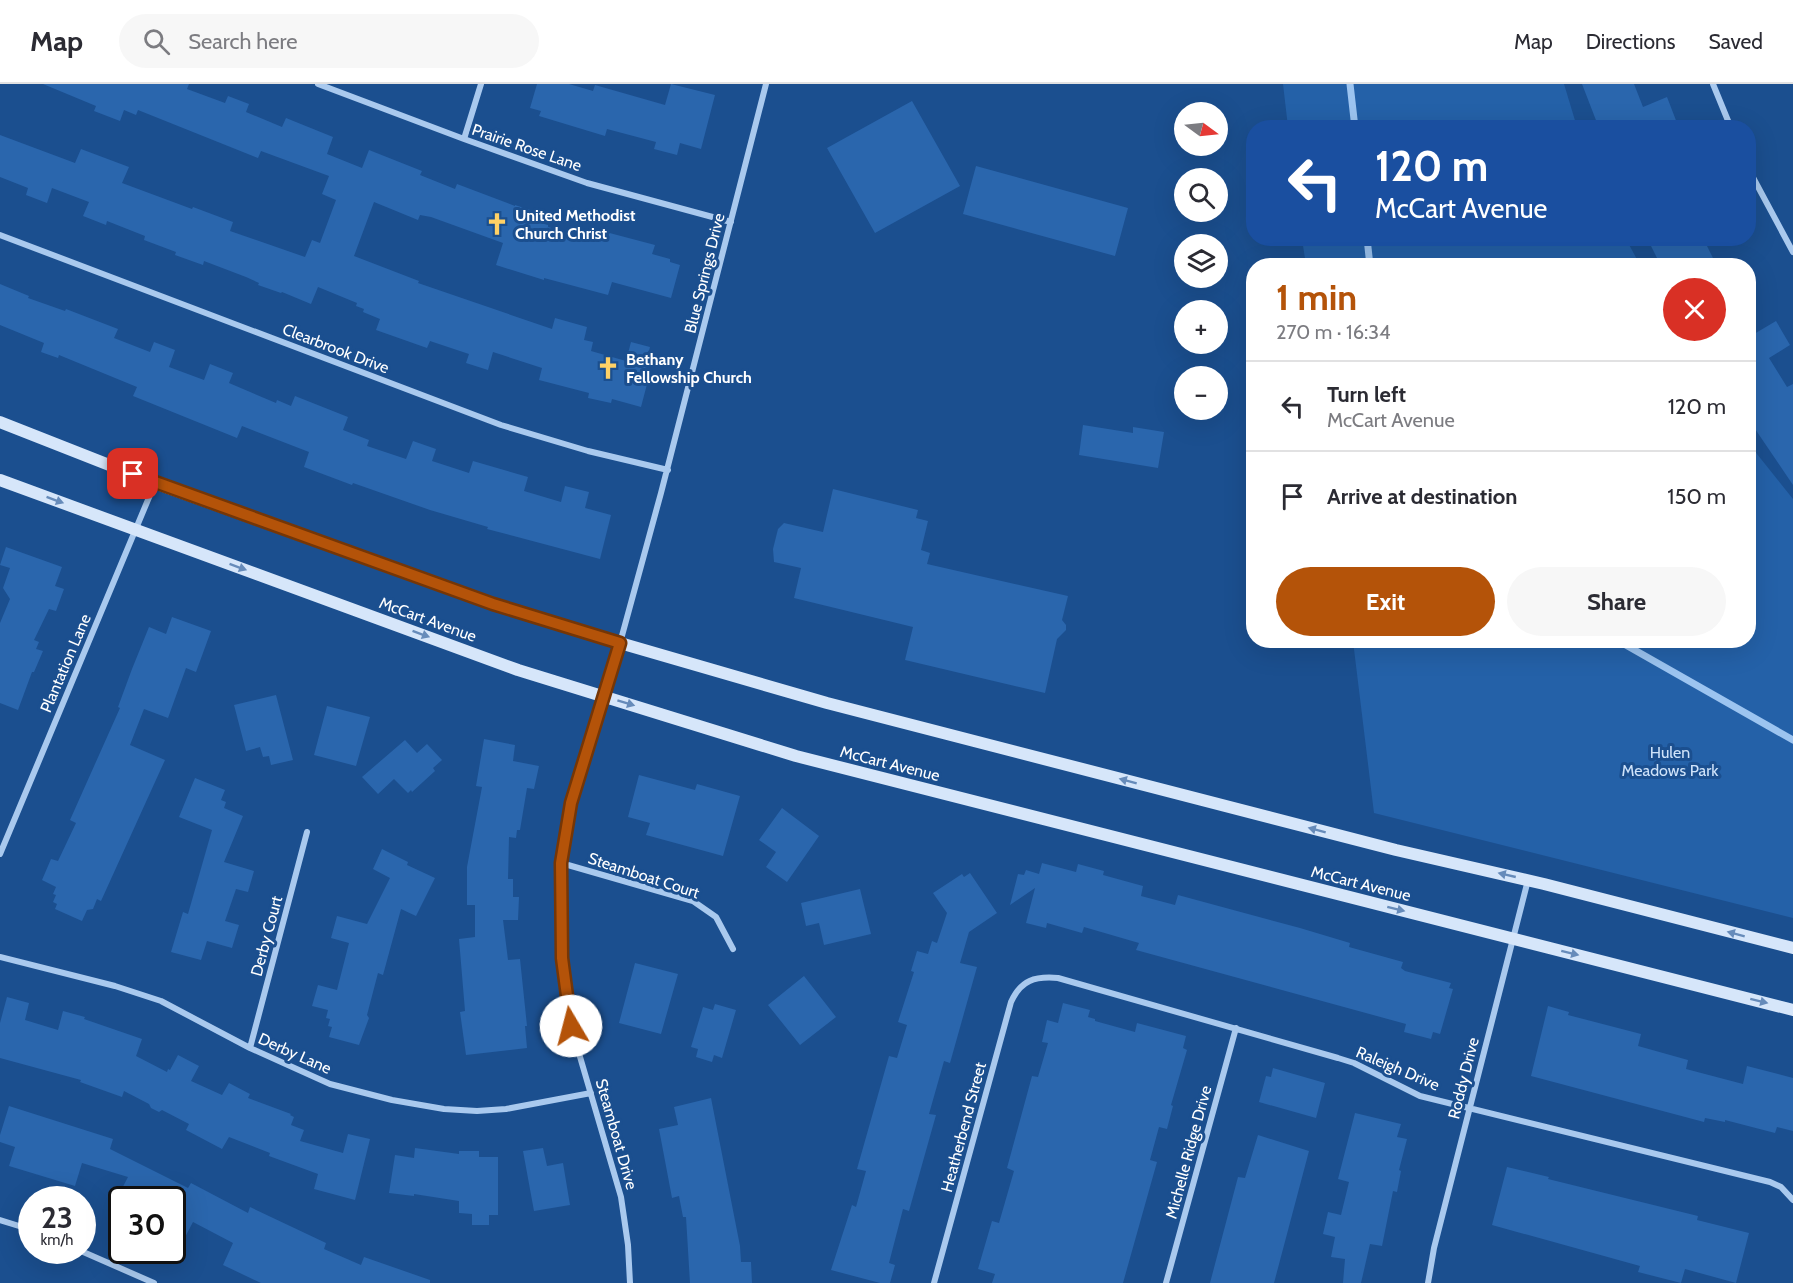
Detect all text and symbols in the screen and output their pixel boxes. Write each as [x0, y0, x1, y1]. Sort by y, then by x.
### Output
search box [119, 14, 539, 68]
text: Map [30, 24, 83, 58]
icon: search [140, 25, 173, 58]
text: Search here [188, 28, 297, 55]
text: Map [1514, 29, 1553, 54]
text: Directions [1586, 29, 1675, 54]
text: Saved [1708, 29, 1763, 54]
north arrow [1174, 102, 1228, 156]
map controls [1174, 102, 1228, 420]
street label: Prairie Rose Lane [470, 120, 584, 175]
text: 120 m [1375, 140, 1488, 192]
icon: left [1276, 144, 1354, 222]
button: search [1174, 168, 1228, 222]
text: McCart Avenue [1375, 192, 1547, 225]
place label: United Methodist Church Christ [515, 206, 636, 243]
church icon: United Methodist Church Christ [484, 211, 510, 237]
street label: Blue Springs Drive [680, 211, 729, 335]
button: layers [1174, 234, 1228, 288]
text: 1 min [1276, 275, 1357, 319]
button: close [1663, 278, 1726, 341]
button: + [1174, 300, 1228, 354]
street label: Clearbrook Drive [280, 319, 392, 377]
text: 270 m · 16:34 [1276, 320, 1391, 344]
place label: Bethany Fellowship Church [626, 350, 752, 387]
church icon: Bethany Fellowship Church [595, 355, 621, 381]
button: − [1174, 366, 1228, 420]
text: Turn left [1327, 381, 1406, 408]
icon: left [1276, 390, 1309, 423]
text: 120 m [1668, 393, 1726, 420]
text: McCart Avenue [1327, 408, 1455, 432]
pin [107, 448, 158, 499]
icon: arrive [116, 457, 149, 490]
icon: arrive [1276, 480, 1309, 513]
text: Arrive at destination [1327, 483, 1517, 510]
text: 150 m [1667, 483, 1726, 510]
one-way arrow [46, 496, 64, 505]
one-way arrow [229, 563, 247, 572]
button: Exit [1276, 567, 1495, 636]
button: Share [1507, 567, 1726, 636]
street label: McCart Avenue [377, 593, 479, 646]
street label: Plantation Lane [36, 611, 95, 715]
one-way arrow [412, 630, 430, 639]
one-way arrow [617, 699, 635, 708]
street label: McCart Avenue [838, 742, 942, 785]
park label: Hulen Meadows Park [1622, 743, 1719, 780]
one-way arrow [1119, 776, 1137, 785]
one-way arrow [1308, 825, 1326, 834]
street label: Steamboat Court [586, 849, 702, 903]
street label: McCart Avenue [1309, 862, 1413, 905]
one-way arrow [1497, 870, 1516, 880]
street label: Derby Court [247, 893, 286, 978]
one-way arrow [1387, 904, 1405, 914]
one-way arrow [1727, 928, 1746, 938]
one-way arrow [1561, 949, 1579, 958]
position arrow [539, 994, 603, 1058]
one-way arrow [1749, 997, 1768, 1007]
street label: Derby Lane [255, 1029, 334, 1078]
street label: Roddy Drive [1444, 1035, 1483, 1121]
street label: Raleigh Drive [1353, 1042, 1442, 1095]
street label: Heatherbend Street [937, 1060, 990, 1194]
street label: Steamboat Drive [592, 1077, 641, 1192]
street label: Michelle Ridge Drive [1162, 1083, 1215, 1221]
speed limit sign: 30 [108, 1186, 186, 1264]
text: 23 [41, 1199, 73, 1236]
text: km/h [41, 1231, 73, 1249]

